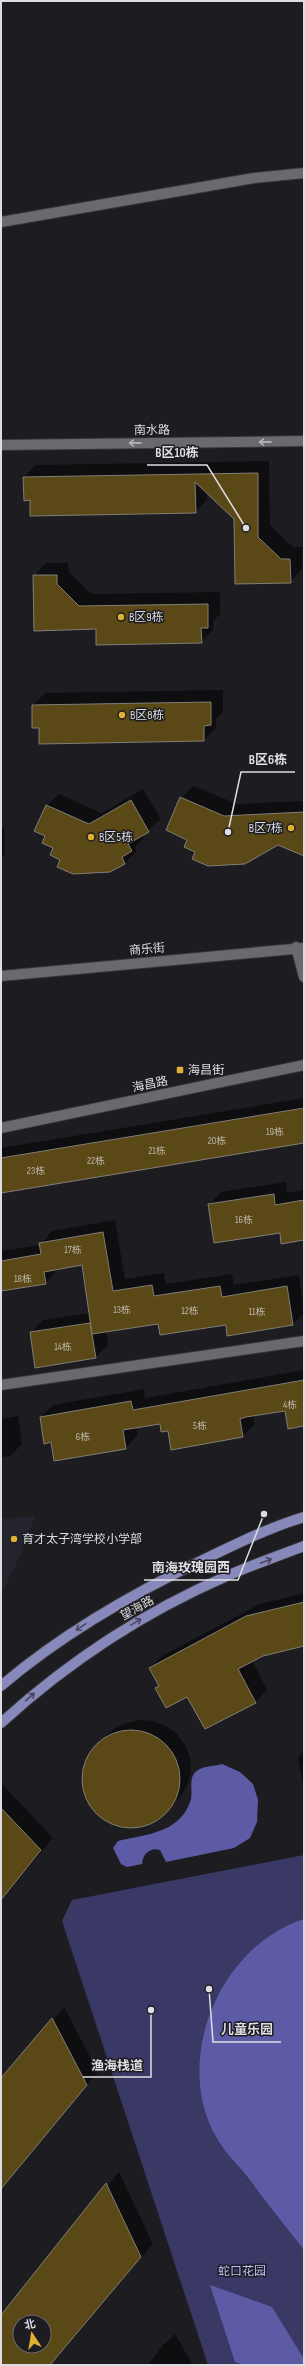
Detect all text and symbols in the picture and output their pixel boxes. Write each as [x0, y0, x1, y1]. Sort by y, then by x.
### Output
street label: 南水路 [134, 423, 170, 438]
one-way arrow [259, 438, 272, 446]
one-way arrow [129, 439, 142, 447]
callout: B区10栋 [147, 440, 207, 465]
text: B区10栋 [155, 445, 199, 461]
place label: B区9栋 [129, 610, 164, 625]
marker: B区9栋 [116, 612, 126, 622]
place label: B区8栋 [130, 708, 165, 723]
marker: B区8栋 [117, 710, 127, 720]
callout: B区6栋 [241, 747, 295, 772]
text: B区6栋 [249, 752, 287, 768]
place label: B区7栋 [249, 821, 283, 836]
marker: B区7栋 [286, 823, 296, 833]
place label: B区5栋 [99, 830, 133, 845]
marker: B区5栋 [86, 832, 96, 842]
street label: 商乐街 [128, 940, 166, 959]
place label: 海昌街 [188, 1063, 224, 1078]
marker: 海昌街 [175, 1065, 185, 1075]
street label: 海昌路 [131, 1073, 169, 1096]
house number: 19栋 [266, 1126, 284, 1138]
house number: 20栋 [208, 1135, 226, 1147]
house number: 21栋 [148, 1145, 166, 1157]
house number: 22栋 [87, 1155, 105, 1167]
house number: 23栋 [27, 1165, 45, 1177]
house number: 16栋 [235, 1214, 253, 1226]
house number: 17栋 [64, 1244, 82, 1256]
house number: 18栋 [14, 1273, 32, 1285]
house number: 13栋 [113, 1304, 131, 1316]
house number: 12栋 [181, 1305, 199, 1317]
house number: 11栋 [249, 1306, 266, 1318]
house number: 14栋 [54, 1341, 72, 1353]
house number: 4栋 [283, 1399, 297, 1411]
house number: 5栋 [193, 1420, 207, 1432]
house number: 6栋 [76, 1431, 90, 1443]
place label: 育才太子湾学校小学部 [22, 1532, 142, 1547]
marker: 育才太子湾学校小学部 [9, 1534, 19, 1544]
callout: 南海玫瑰园西 [144, 1555, 238, 1580]
one-way arrow [260, 1556, 272, 1564]
text: 南海玫瑰园西 [152, 1560, 230, 1576]
street label: 望海路 [118, 1593, 157, 1624]
one-way arrow [130, 1618, 141, 1626]
one-way arrow [76, 1623, 87, 1631]
one-way arrow [25, 1692, 35, 1701]
callout: 儿童乐园 [213, 2017, 281, 2042]
text: 儿童乐园 [221, 2022, 273, 2038]
callout: 渔海栈道 [83, 2052, 151, 2077]
text: 渔海栈道 [91, 2058, 143, 2074]
park label: 蛇口花园 [218, 2264, 266, 2279]
north arrow [12, 2314, 52, 2354]
text: 北 [23, 2317, 37, 2332]

